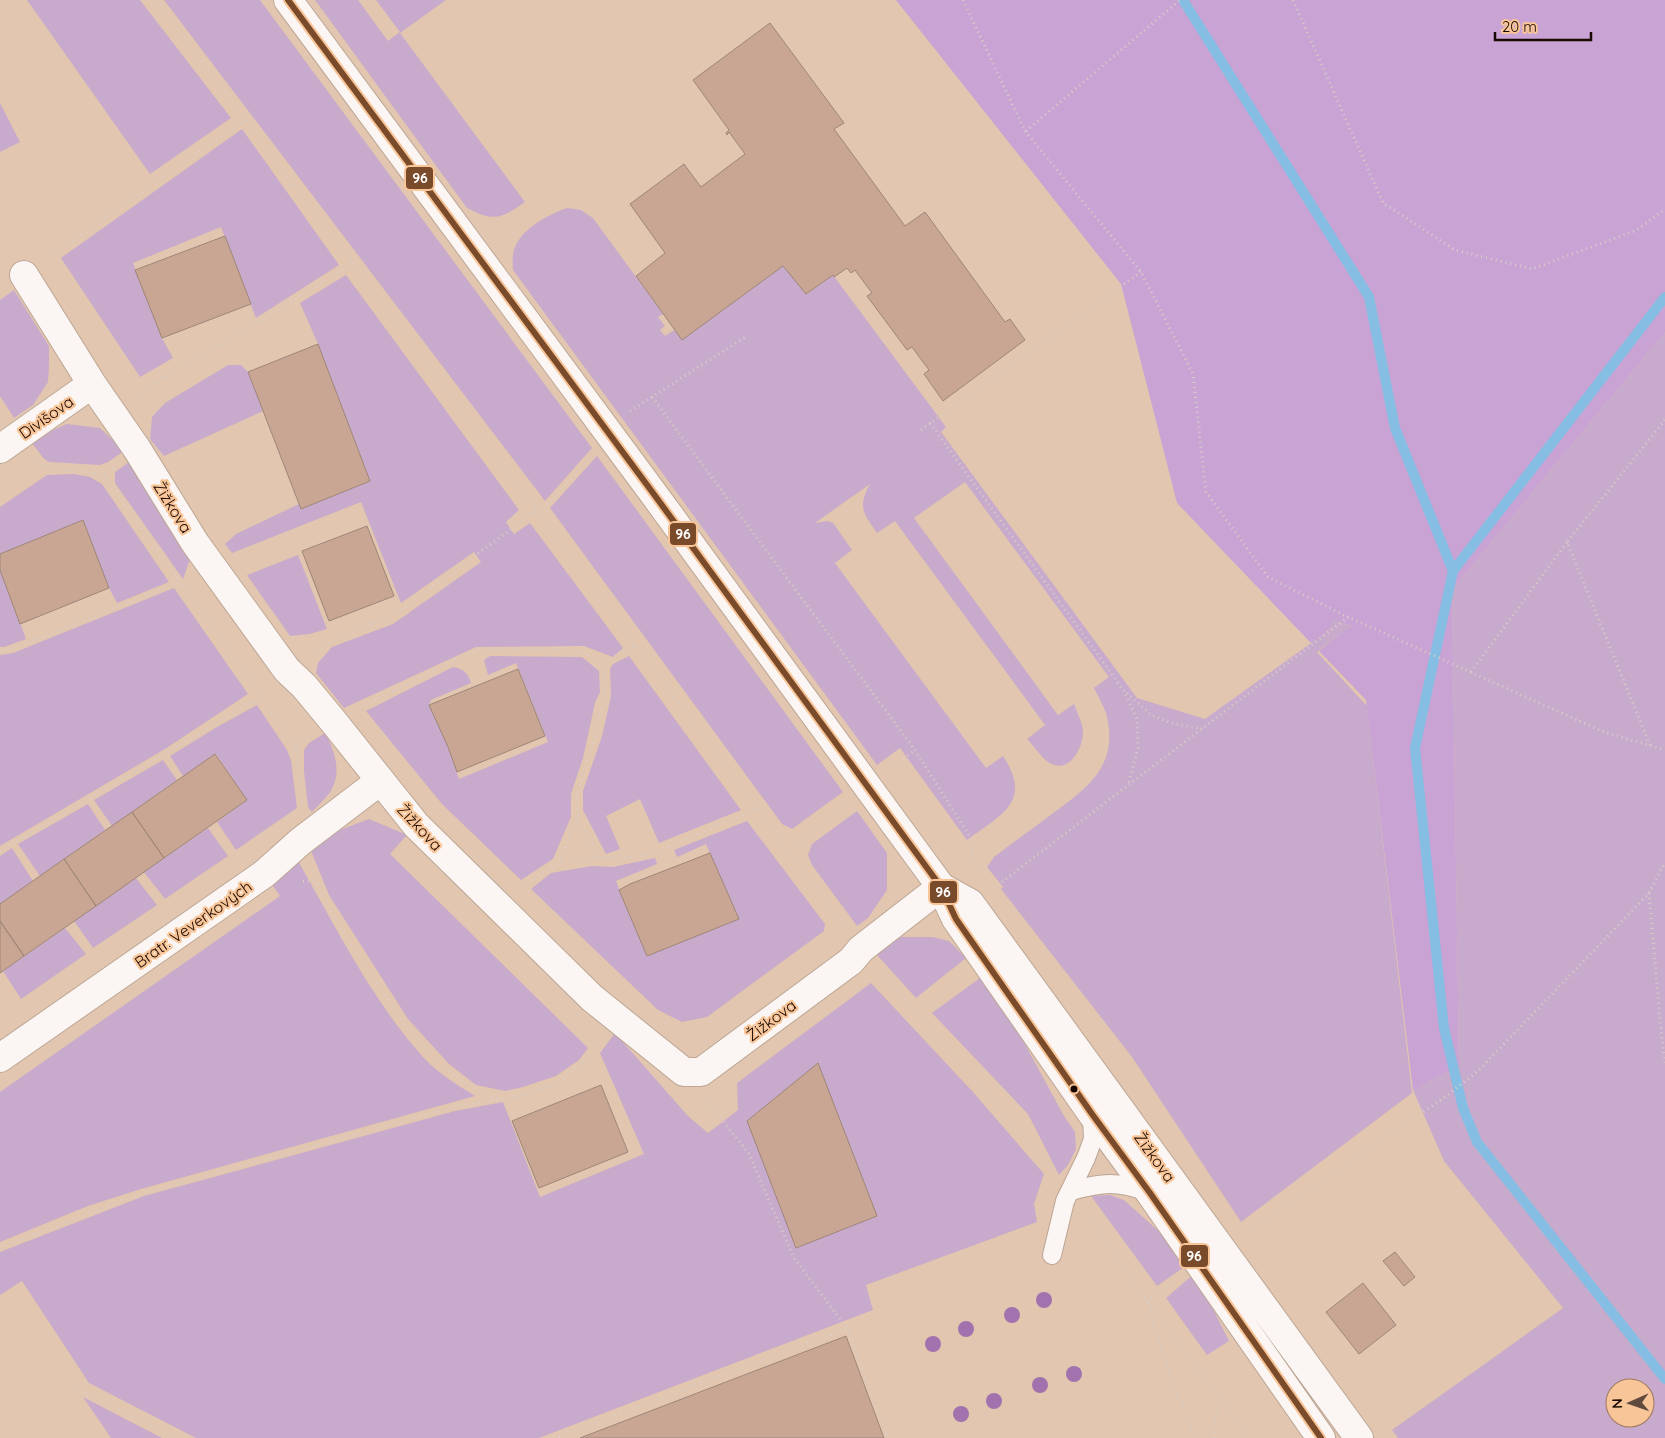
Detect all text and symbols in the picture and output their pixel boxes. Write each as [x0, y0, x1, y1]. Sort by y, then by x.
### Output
scale bar [1495, 10, 1591, 42]
text: 20 m [1502, 17, 1537, 36]
line badge: 96 [405, 166, 434, 190]
text: 96 [412, 169, 428, 187]
street label: Divišova [15, 391, 77, 443]
street label: Žižkova [149, 477, 197, 537]
line badge: 96 [669, 522, 697, 546]
text: 96 [675, 525, 691, 543]
street label: Žižkova [393, 799, 447, 855]
street label: Bratr. Veverkových [130, 876, 256, 972]
line badge: 96 [929, 880, 958, 904]
text: 96 [935, 883, 951, 901]
street label: Žižkova [742, 995, 800, 1045]
unlabelled marker [1069, 1084, 1079, 1094]
street label: Žižkova [1130, 1128, 1180, 1186]
line badge: 96 [1180, 1244, 1209, 1268]
text: 96 [1186, 1247, 1202, 1265]
north arrow [1605, 1378, 1655, 1428]
text: N [1608, 1398, 1626, 1409]

